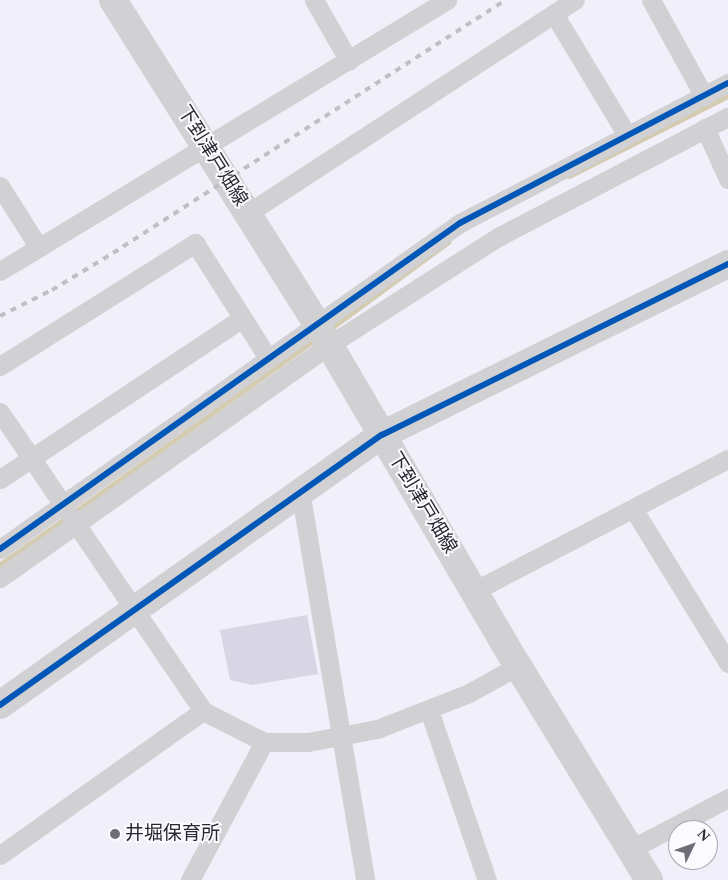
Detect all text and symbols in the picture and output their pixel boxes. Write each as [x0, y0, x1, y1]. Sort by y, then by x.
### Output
street label: 下到津戸畑線 [172, 102, 252, 210]
street label: 下到津戸畑線 [383, 448, 461, 558]
north arrow [668, 820, 718, 870]
place label: 井堀保育所 [125, 823, 220, 845]
text: N [692, 824, 715, 847]
marker: 井堀保育所 [109, 828, 121, 840]

